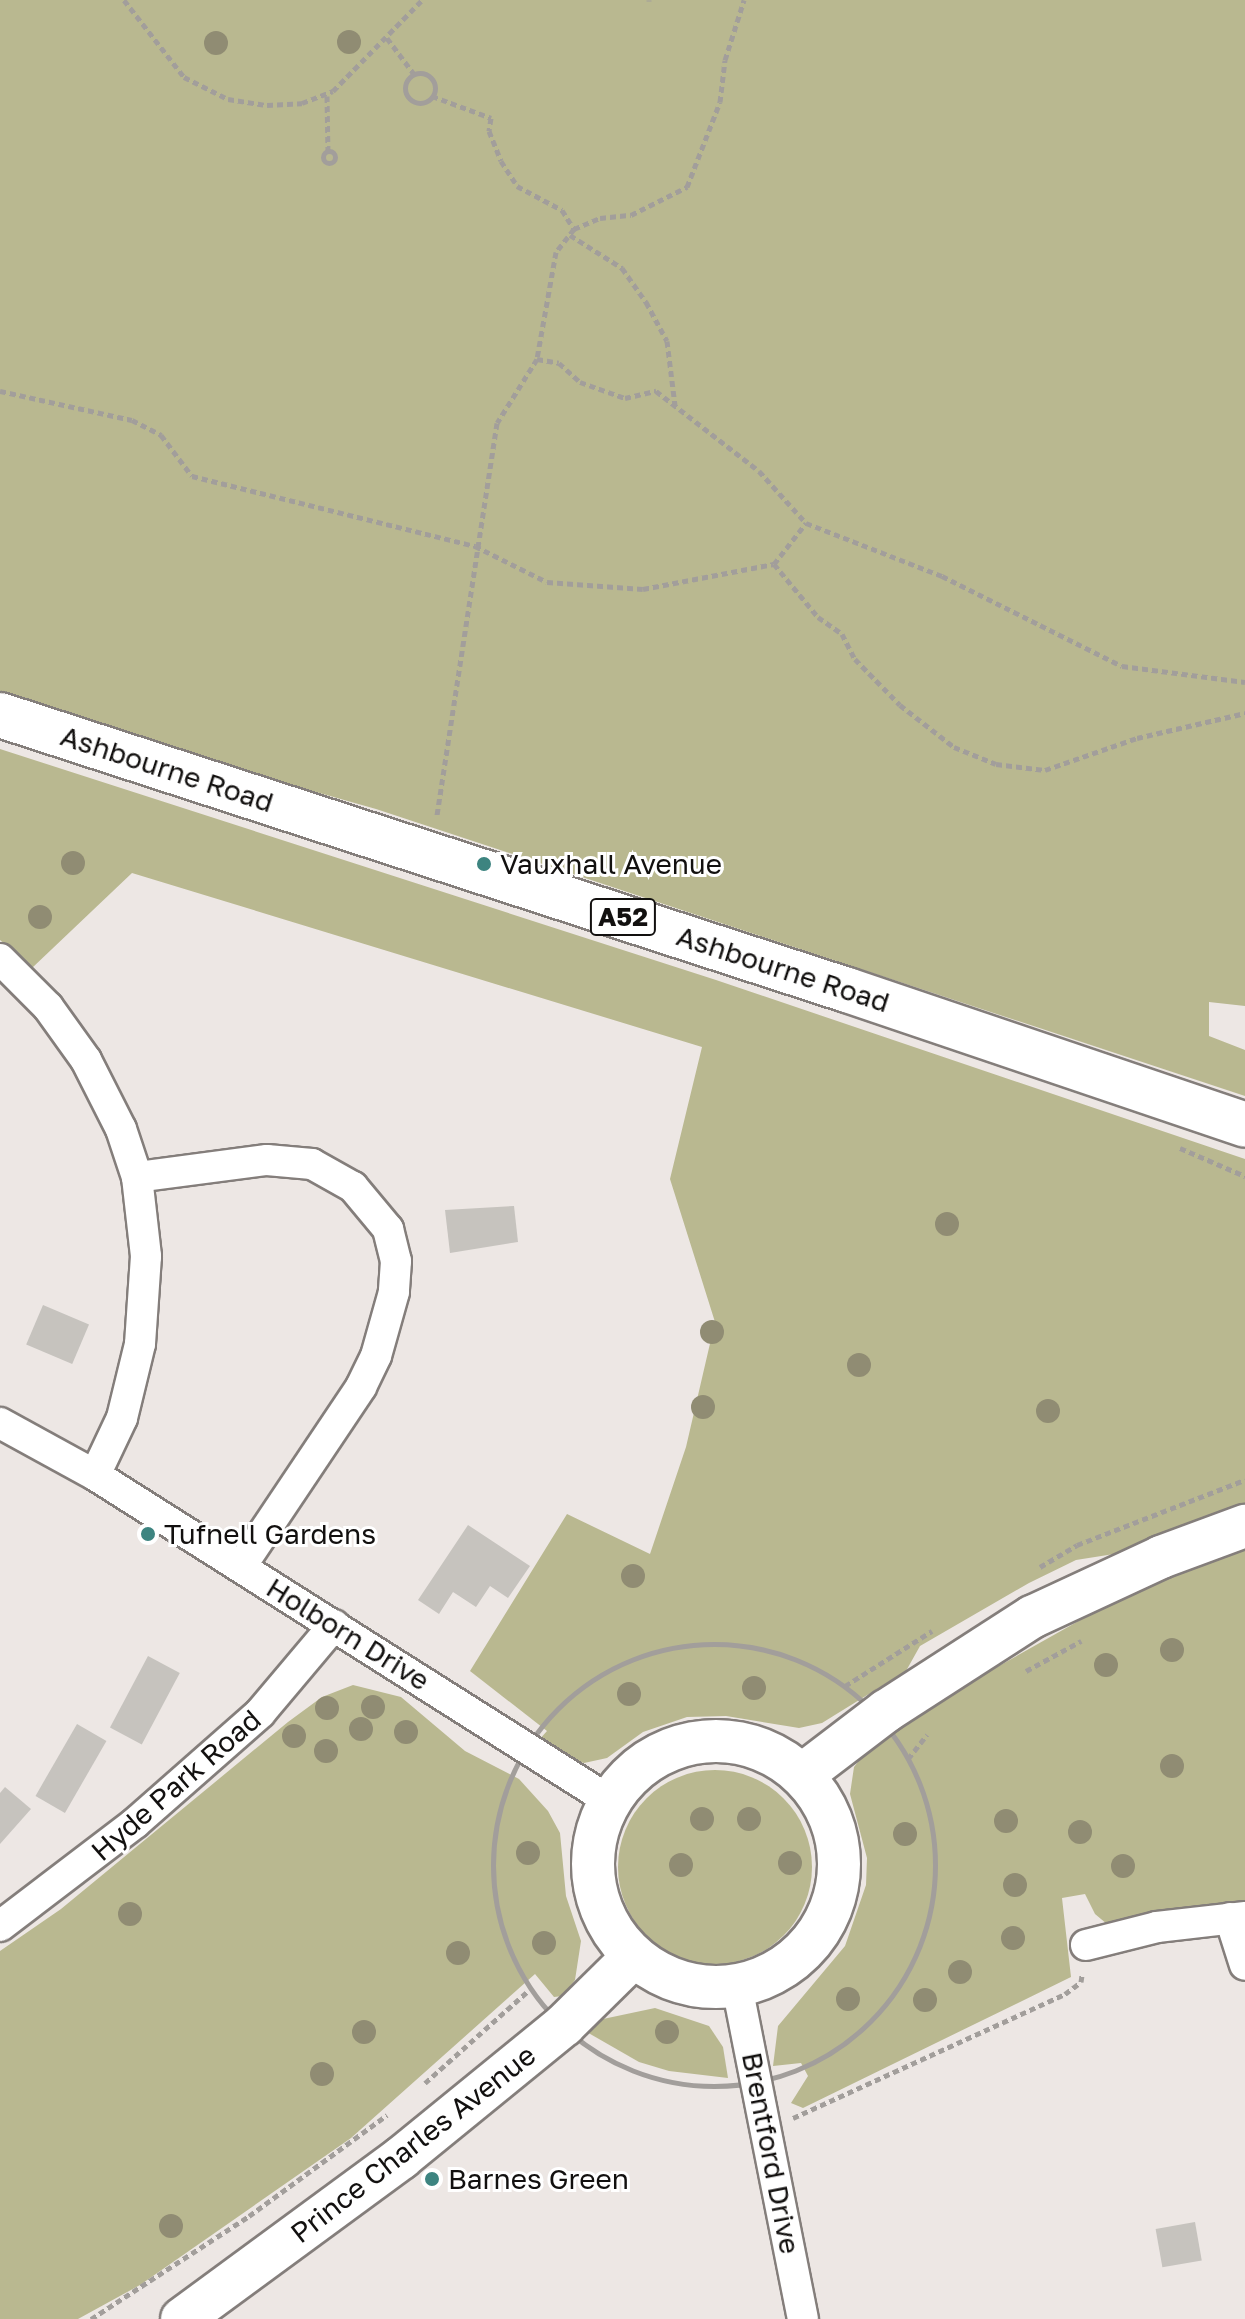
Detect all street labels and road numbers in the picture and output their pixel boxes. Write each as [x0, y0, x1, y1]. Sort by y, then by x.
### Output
street label: Ashbourne Road [56, 719, 278, 819]
road number: A52 [589, 895, 657, 939]
street label: Ashbourne Road [672, 919, 894, 1019]
street label: Holborn Drive [260, 1571, 436, 1697]
street label: Hyde Park Road [85, 1702, 267, 1868]
street label: Prince Charles Avenue [284, 2038, 542, 2250]
street label: Brentford Drive [735, 2049, 807, 2257]

